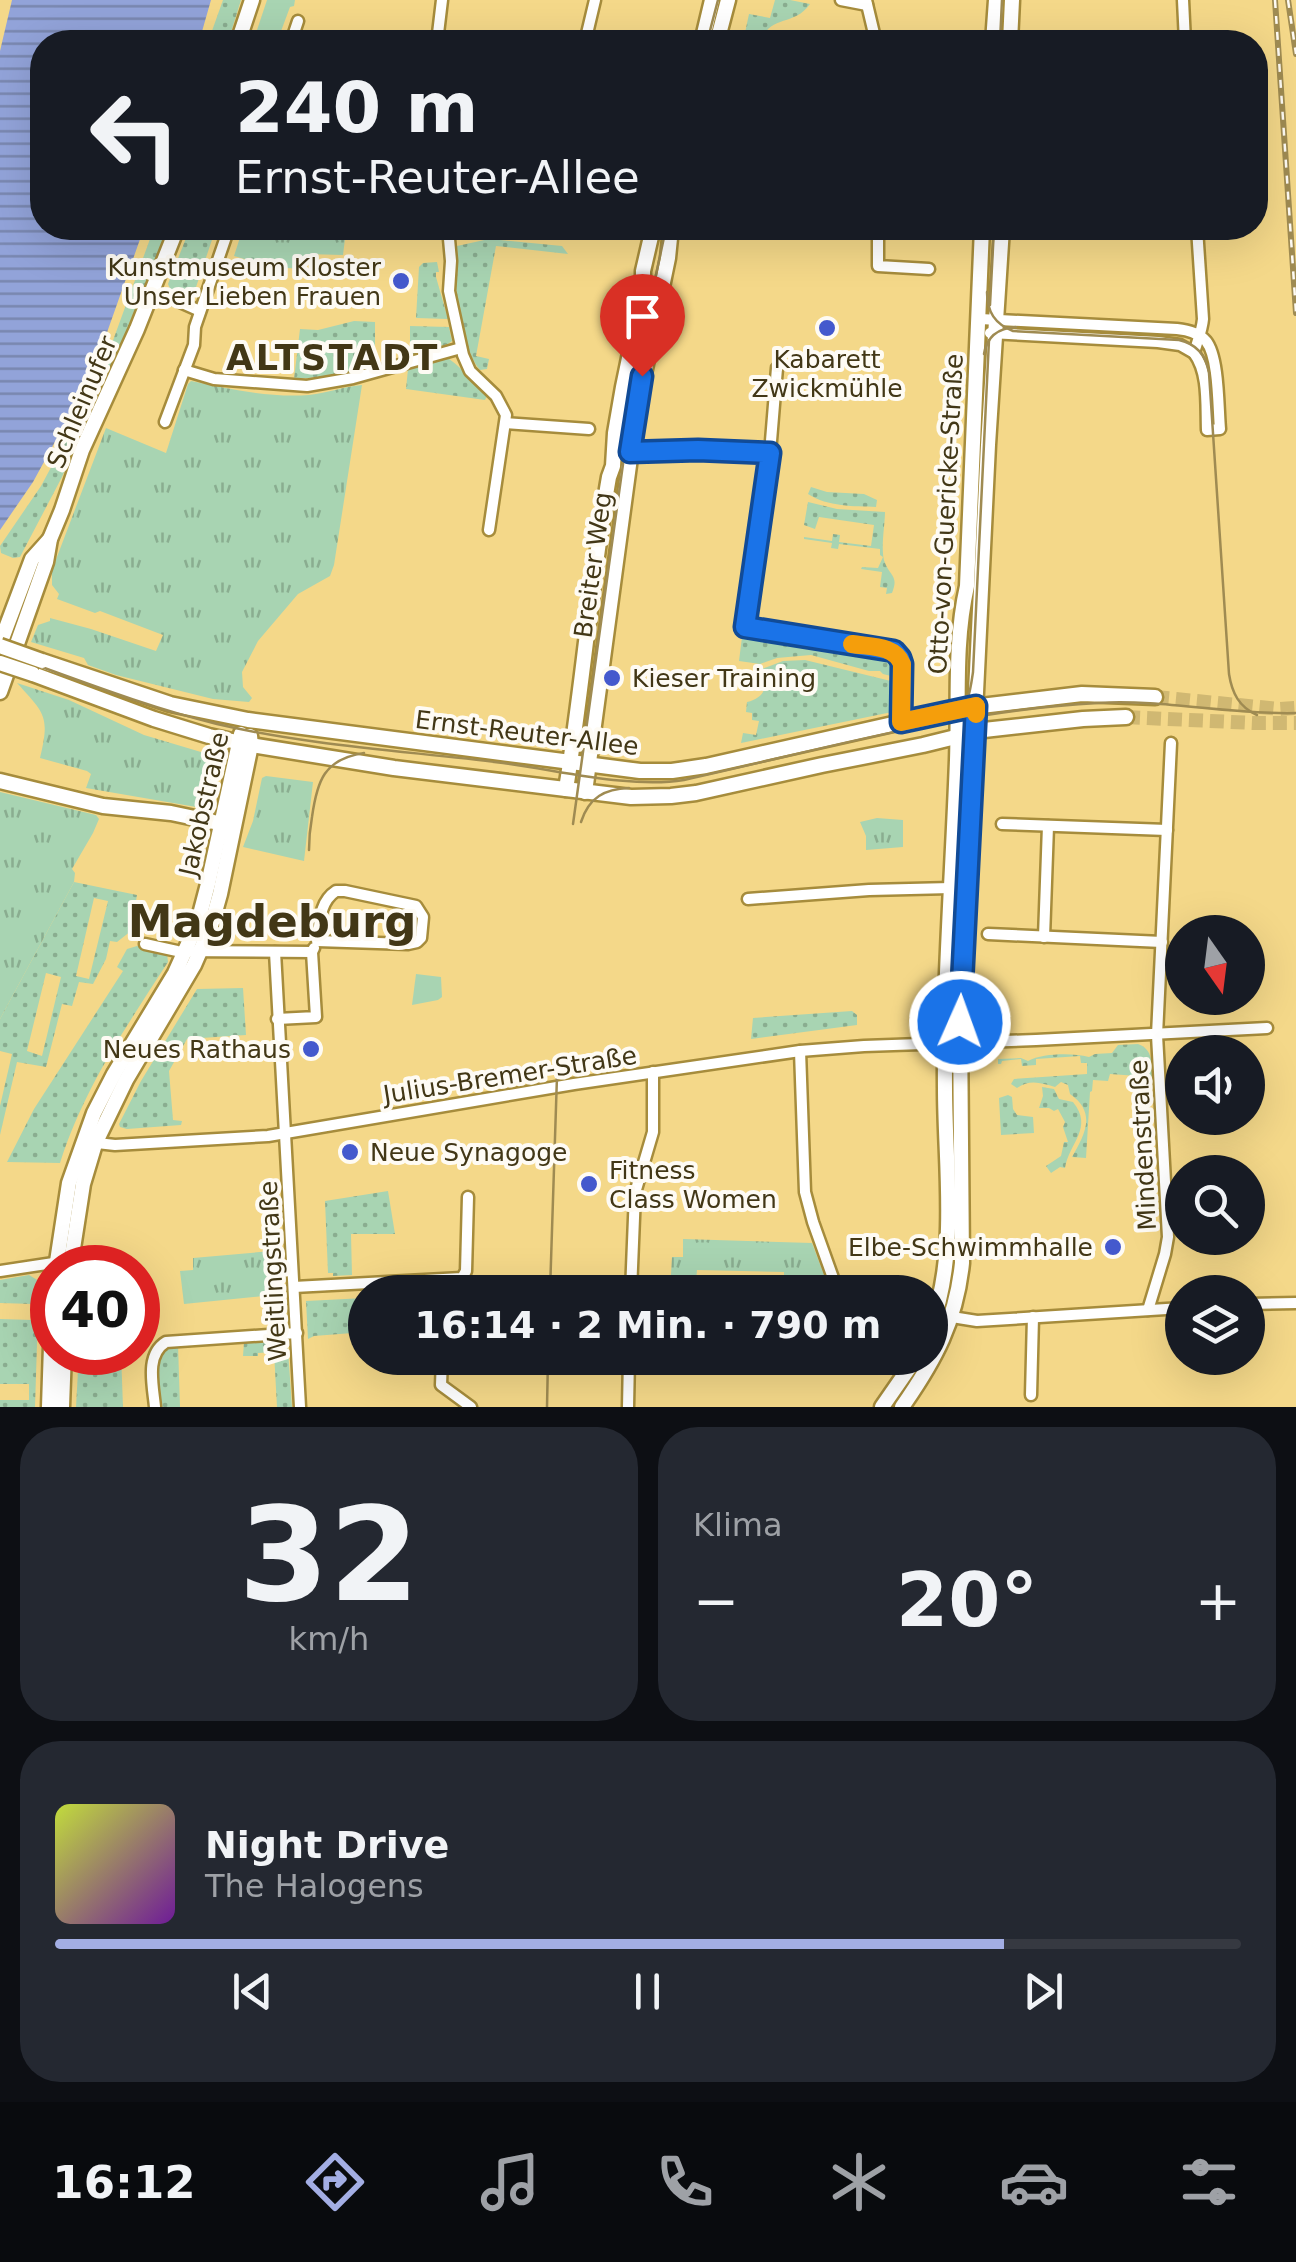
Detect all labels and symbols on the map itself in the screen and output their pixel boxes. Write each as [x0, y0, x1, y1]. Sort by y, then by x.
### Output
place label: Kunstmuseum Kloster Unser Lieben Frauen [107, 253, 382, 311]
marker: Kunstmuseum Kloster Unser Lieben Frauen [390, 270, 412, 292]
pin [600, 274, 685, 377]
marker: Kabarett Zwickmühle [816, 317, 838, 339]
street label: Schleinufer [41, 331, 123, 473]
district label: ALTSTADT [226, 338, 440, 378]
place label: Kabarett Zwickmühle [751, 345, 903, 403]
street label: Otto-von-Guericke-Straße [923, 353, 969, 675]
street label: Breiter Weg [568, 490, 618, 640]
place label: Kieser Training [632, 664, 816, 693]
marker: Kieser Training [601, 667, 623, 689]
street label: Ernst-Reuter-Allee [414, 705, 640, 761]
street label: Jakobstraße [173, 729, 235, 881]
district label: Magdeburg [128, 895, 416, 948]
north arrow [1165, 915, 1265, 1015]
position arrow [908, 970, 1012, 1074]
place label: Neues Rathaus [103, 1035, 291, 1064]
marker: Neues Rathaus [300, 1038, 322, 1060]
street label: Julius-Bremer-Straße [379, 1041, 639, 1110]
street label: Mindenstraße [1124, 1059, 1162, 1231]
place label: Neue Synagoge [370, 1138, 568, 1167]
marker: Neue Synagoge [339, 1141, 361, 1163]
place label: Fitness Class Women [609, 1156, 777, 1214]
marker: Fitness Class Women [578, 1173, 600, 1195]
street label: Weitlingstraße [254, 1180, 292, 1362]
place label: Elbe-Schwimmhalle [848, 1233, 1093, 1262]
marker: Elbe-Schwimmhalle [1102, 1236, 1124, 1258]
speed limit sign: 40 [30, 1245, 160, 1375]

